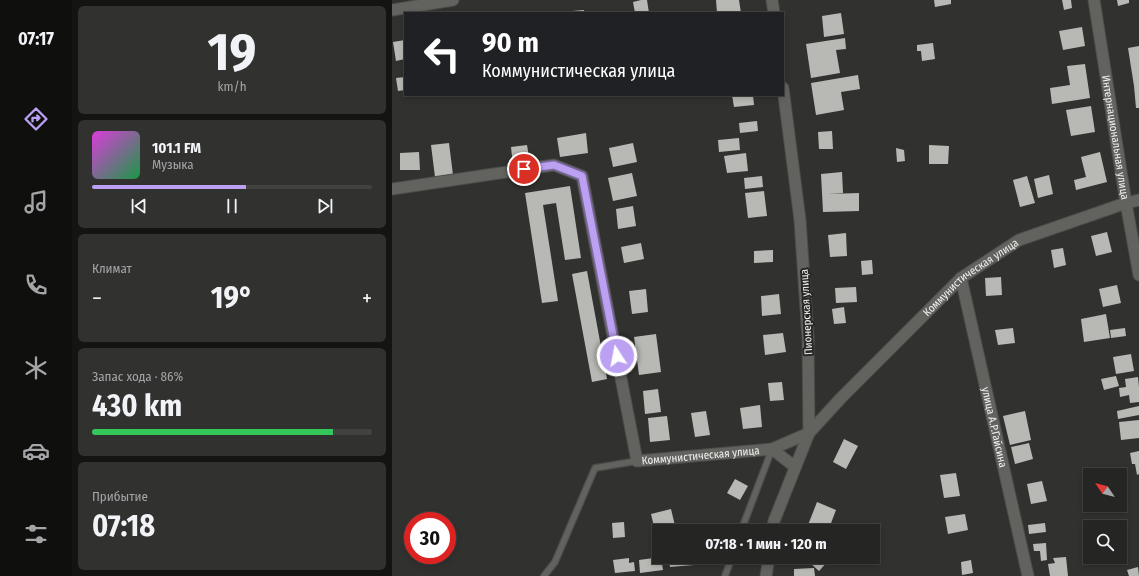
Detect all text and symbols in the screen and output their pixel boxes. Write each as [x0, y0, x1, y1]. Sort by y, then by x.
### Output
text: 19 [208, 21, 256, 84]
text: 90 m [482, 26, 539, 59]
text: 07:17 [18, 28, 54, 50]
icon: left [416, 28, 468, 80]
text: Коммунистическая улица [482, 60, 675, 82]
street label: Интернациональная улица [1099, 74, 1131, 201]
text: km/h [218, 79, 247, 94]
icon: directions [22, 105, 50, 133]
text: 101.1 FM [152, 139, 201, 157]
pin [507, 152, 541, 186]
text: Музыка [152, 157, 194, 172]
icon: arrive [513, 158, 535, 180]
icon: music [22, 188, 50, 216]
icon: previous [128, 195, 150, 217]
icon: pause [221, 195, 243, 217]
icon: next [314, 195, 336, 217]
street label: Коммунистическая улица [921, 236, 1021, 319]
text: Климат [92, 261, 132, 276]
street label: Пионерская улица [798, 269, 815, 355]
icon: phone [22, 271, 50, 299]
text: 19° [211, 280, 253, 316]
text: − [92, 285, 102, 312]
text: + [362, 285, 372, 312]
position arrow [596, 335, 638, 377]
icon: climate [22, 354, 50, 382]
text: Запас хода · 86% [92, 369, 183, 384]
street label: улица А.Р.Гайсина [979, 386, 1009, 469]
text: 430 km [92, 388, 182, 424]
icon: car [22, 437, 50, 465]
street label: Коммунистическая улица [641, 444, 760, 468]
north arrow [1083, 468, 1127, 512]
map controls [1083, 468, 1127, 564]
text: Прибытие [92, 489, 148, 504]
text: 07:18 [92, 508, 155, 544]
speed limit sign: 30 [404, 512, 456, 564]
icon: filters [22, 520, 50, 548]
button: search [1083, 520, 1127, 564]
text: 07:18 · 1 мин · 120 m [705, 535, 827, 553]

